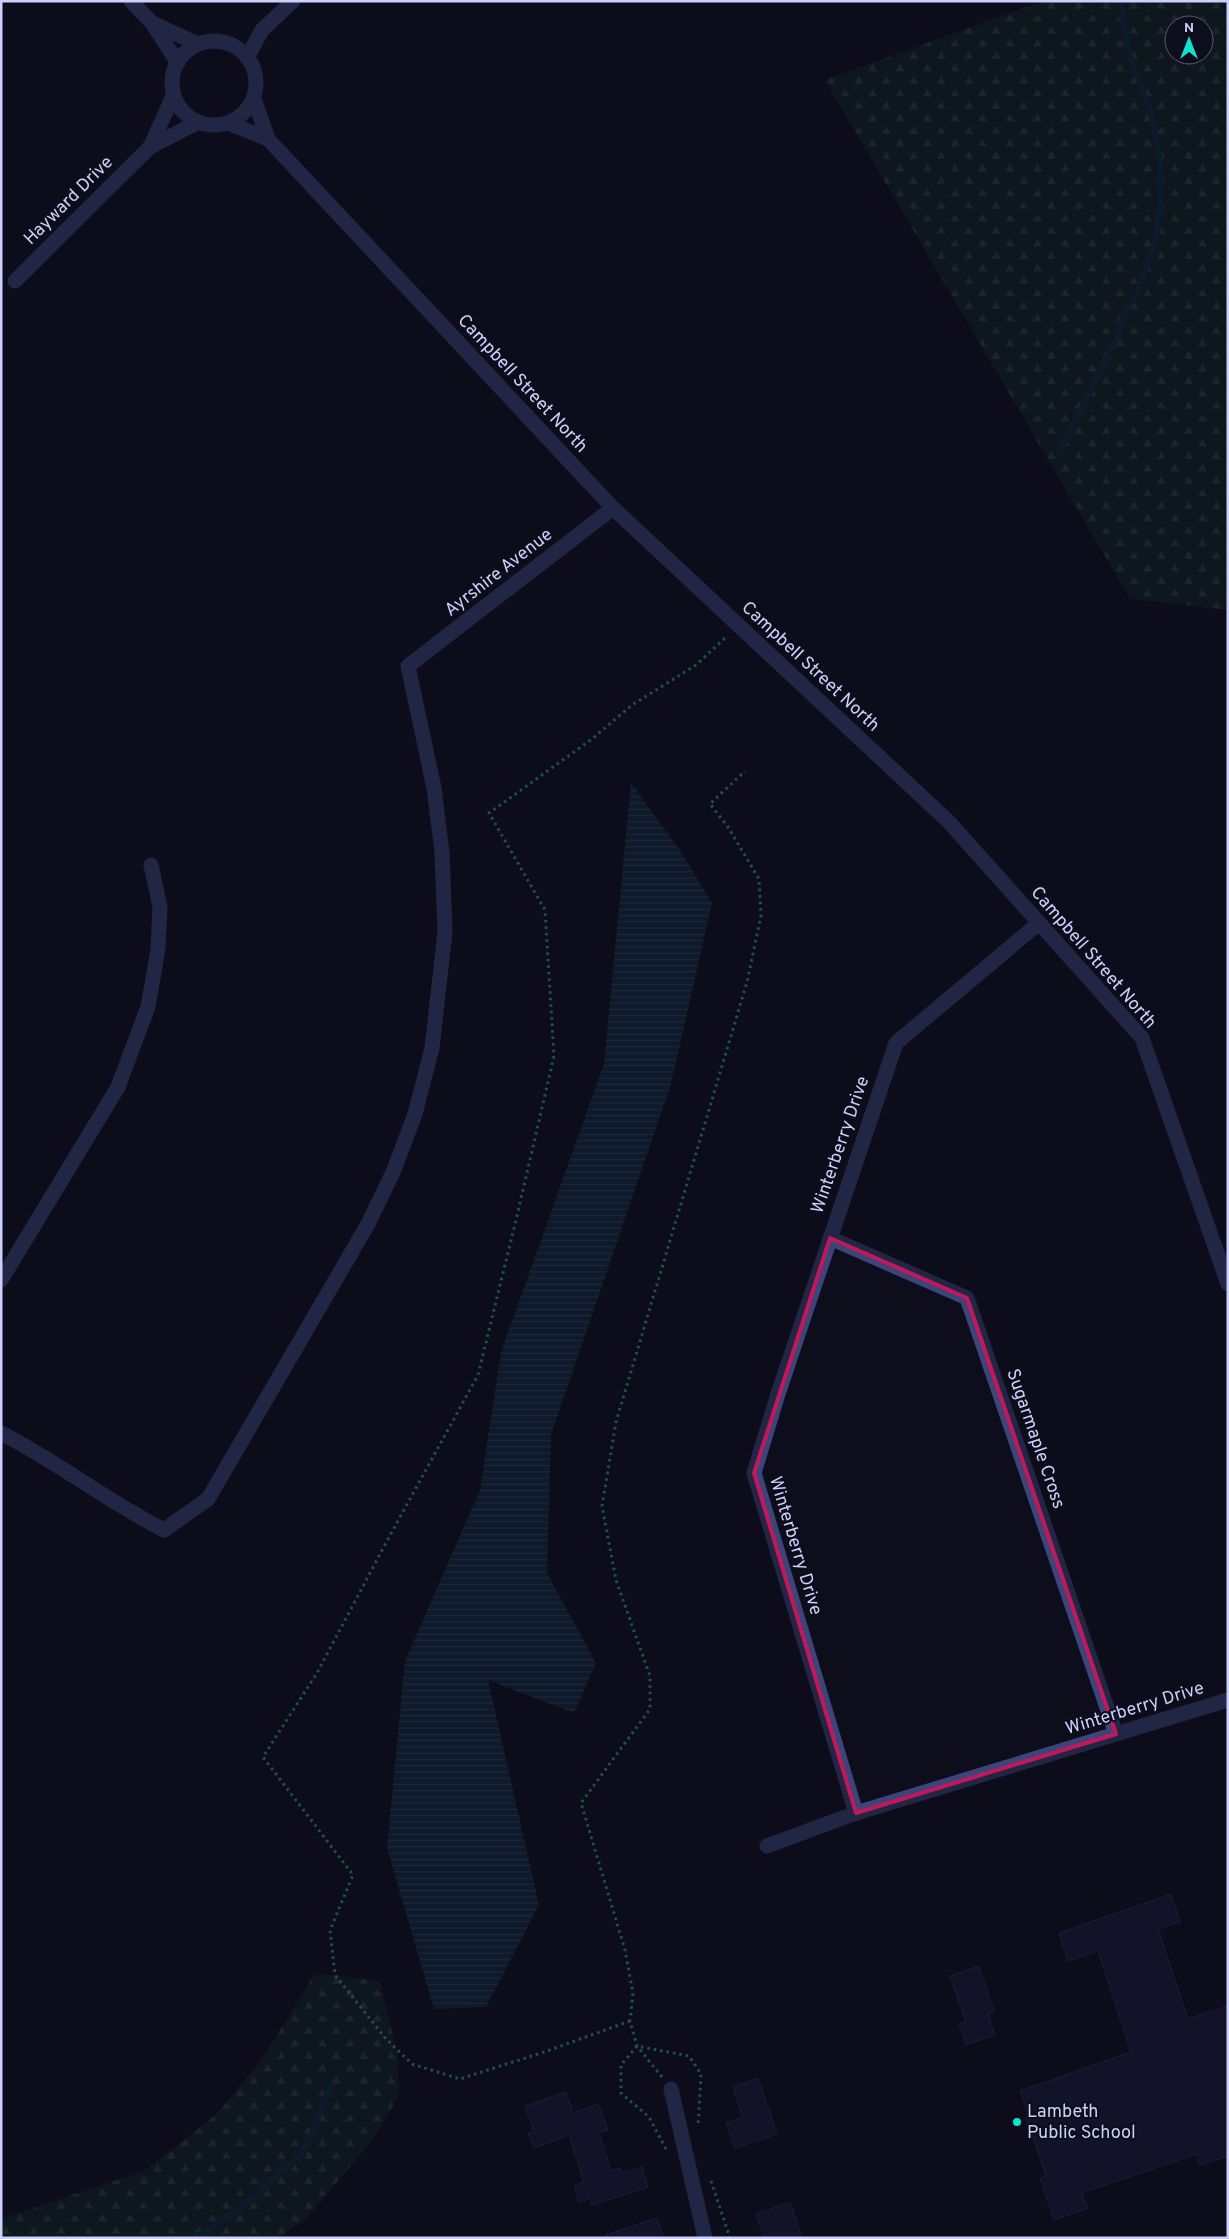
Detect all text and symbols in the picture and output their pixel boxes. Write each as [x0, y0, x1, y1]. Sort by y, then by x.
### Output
north arrow [1164, 15, 1214, 65]
text: N [1184, 20, 1194, 37]
street label: Hayward Drive [20, 152, 118, 250]
street label: Campbell Street North [452, 310, 592, 458]
street label: Ayrshire Avenue [440, 524, 558, 622]
street label: Campbell Street North [736, 597, 884, 737]
street label: Campbell Street North [1025, 882, 1161, 1034]
street label: Winterberry Drive [807, 1073, 875, 1217]
street label: Sugarmaple Cross [1000, 1366, 1070, 1512]
street label: Winterberry Drive [763, 1474, 827, 1618]
street label: Winterberry Drive [1063, 1677, 1207, 1741]
place label: Lambeth Public School [1027, 2101, 1136, 2145]
marker: Lambeth Public School [1011, 2116, 1023, 2128]

